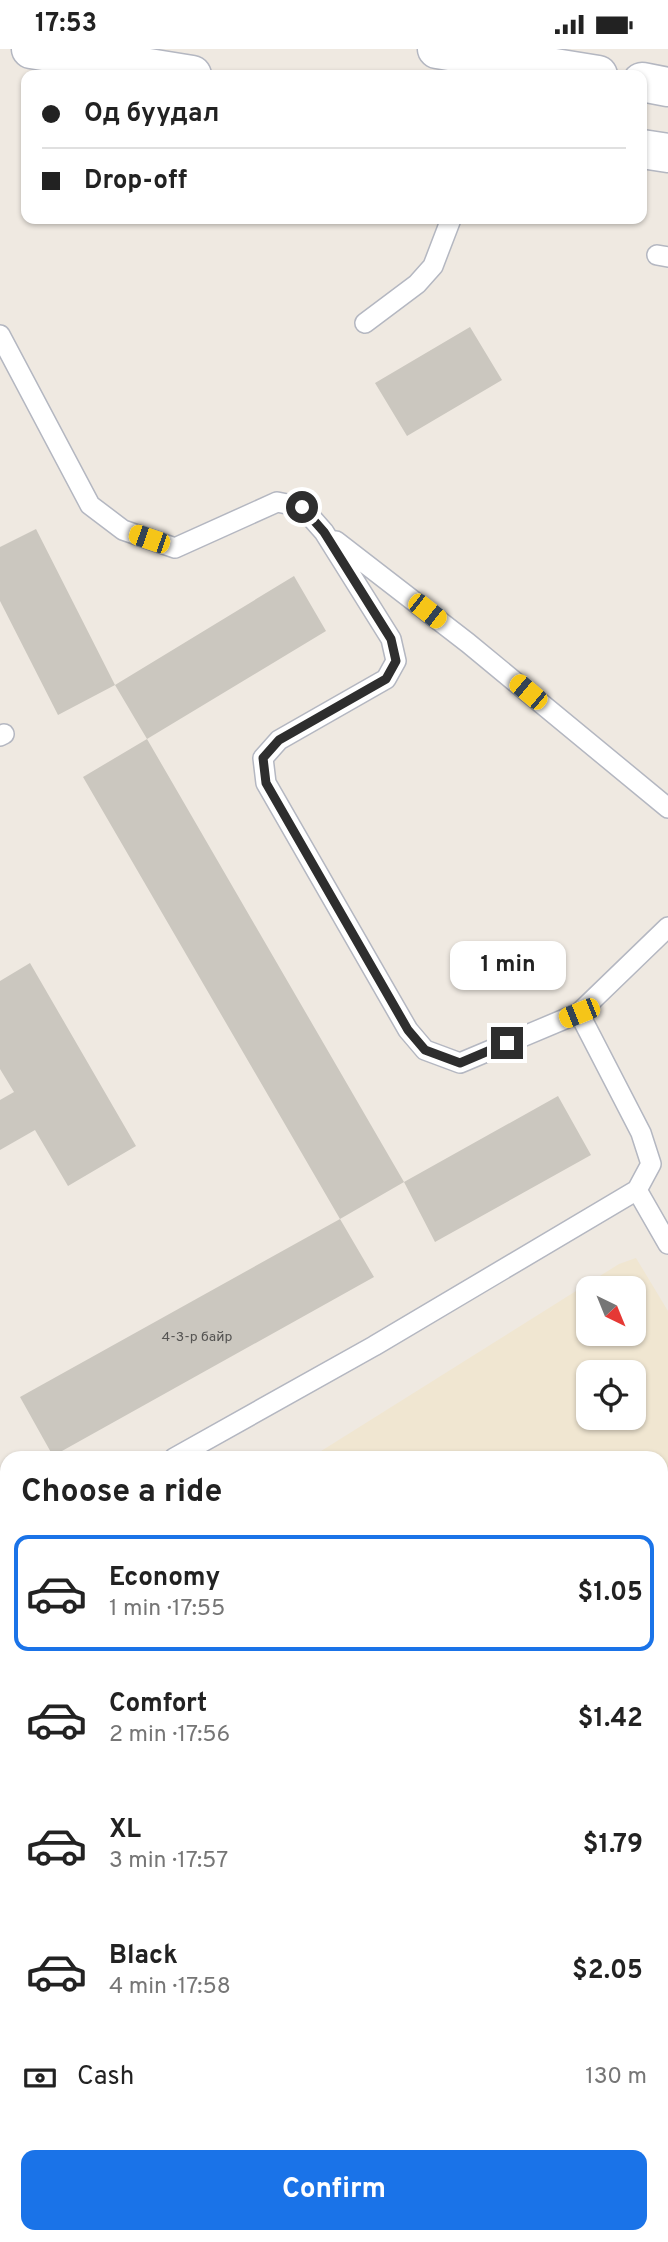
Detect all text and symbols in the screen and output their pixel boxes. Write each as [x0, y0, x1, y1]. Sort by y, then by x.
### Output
text: 17:53 [35, 8, 97, 41]
text: Од буудал [84, 98, 219, 131]
text: Drop-off [84, 165, 187, 198]
route start [286, 491, 318, 523]
car [126, 522, 173, 556]
car [404, 590, 451, 632]
car [506, 670, 551, 714]
callout: 1 min [449, 941, 565, 991]
text: 1 min [480, 951, 536, 980]
car [556, 995, 603, 1031]
route end [491, 1027, 523, 1059]
north arrow [576, 1276, 646, 1346]
map controls [576, 1276, 646, 1430]
house number: 4-3-р байр [162, 1329, 233, 1346]
button: locate [576, 1360, 646, 1430]
text: Choose a ride [21, 1473, 222, 1513]
icon: car [25, 1562, 88, 1625]
text: Economy [109, 1562, 220, 1595]
text: $1.05 [577, 1577, 643, 1610]
text: 1 min · 17:55 [109, 1595, 225, 1624]
icon: car [25, 1688, 88, 1751]
text: Comfort [109, 1688, 207, 1721]
text: $1.42 [578, 1703, 643, 1736]
text: 2 min · 17:56 [109, 1721, 230, 1750]
icon: car [25, 1814, 88, 1877]
text: XL [109, 1814, 141, 1847]
text: $1.79 [583, 1829, 643, 1862]
text: 3 min · 17:57 [109, 1847, 228, 1876]
icon: car [25, 1940, 88, 2003]
text: Black [109, 1940, 178, 1973]
text: $2.05 [572, 1955, 643, 1988]
text: 4 min · 17:58 [109, 1973, 231, 2002]
icon: cash [21, 2059, 59, 2097]
text: Cash [77, 2061, 134, 2094]
text: 130 m [585, 2063, 647, 2092]
button: Confirm [21, 2150, 647, 2230]

